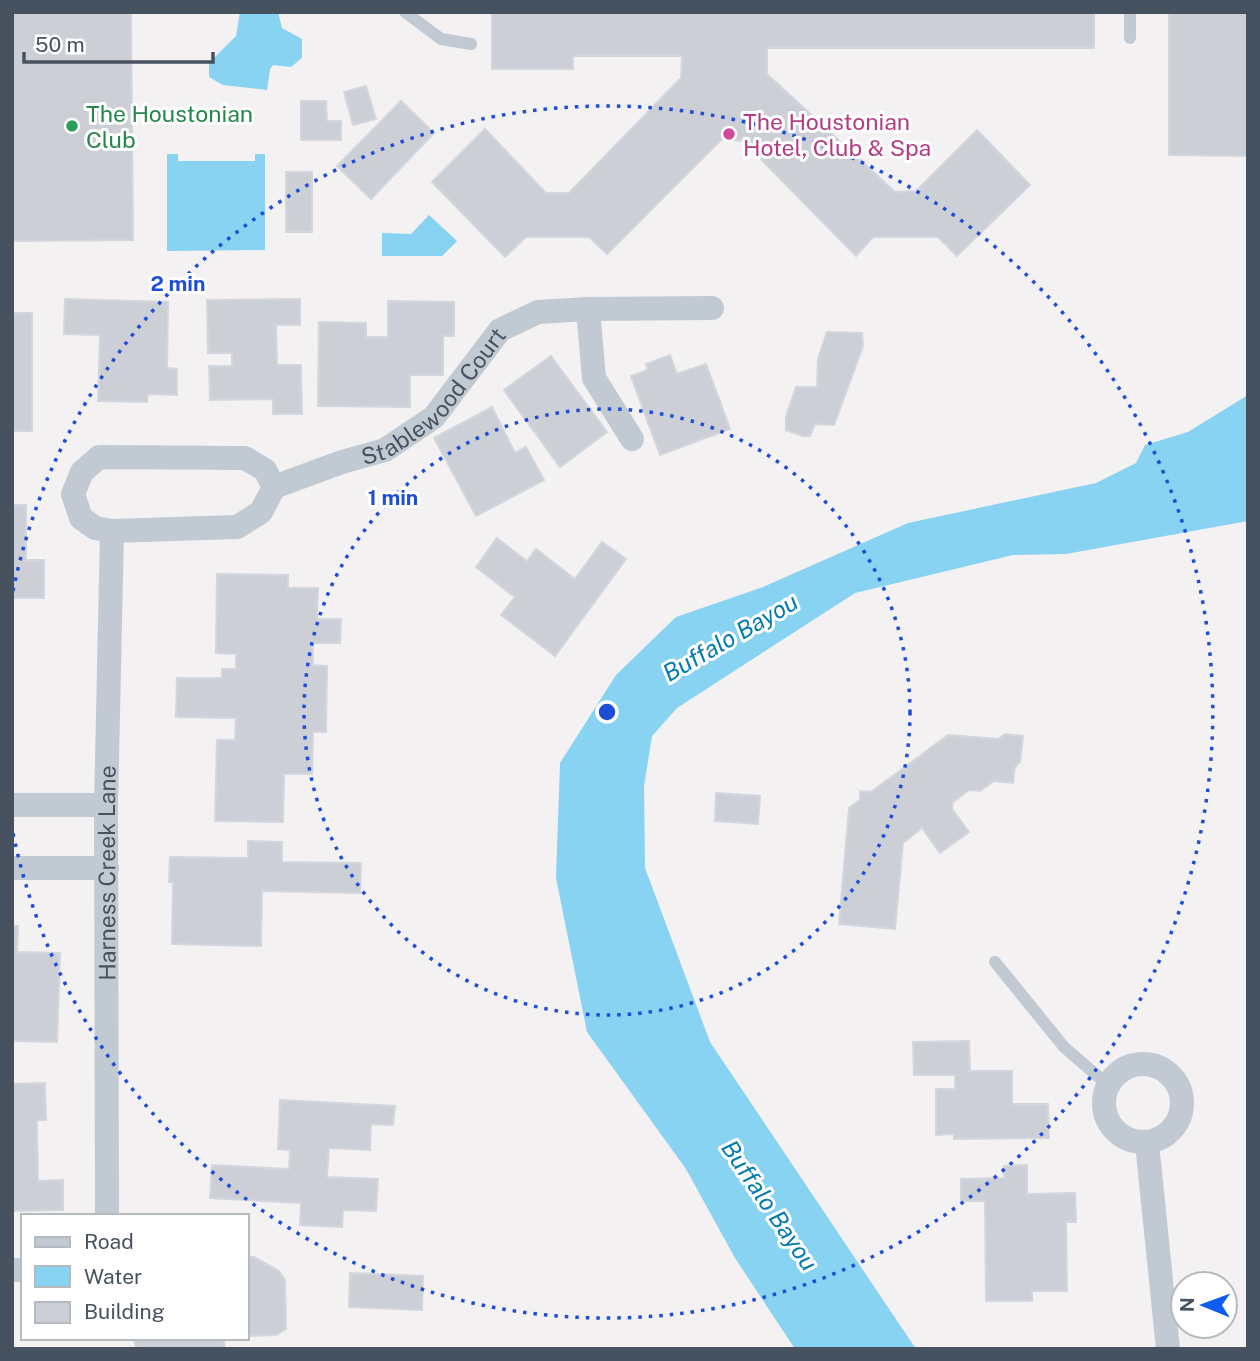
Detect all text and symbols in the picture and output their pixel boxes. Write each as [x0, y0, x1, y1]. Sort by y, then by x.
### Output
scale bar [24, 21, 214, 65]
text: 50 m [35, 32, 85, 57]
place label: The Houstonian Club [86, 100, 253, 153]
place label: The Houstonian Hotel, Club & Spa [743, 108, 931, 161]
marker: The Houstonian Club [64, 118, 80, 134]
marker: The Houstonian Hotel, Club & Spa [721, 126, 737, 142]
text: 2 min [150, 271, 206, 296]
street label: Stablewood Court [358, 322, 511, 470]
text: 1 min [368, 485, 418, 510]
water label: Buffalo Bayou [658, 587, 802, 687]
centre of rings [595, 700, 619, 724]
street label: Harness Creek Lane [92, 765, 120, 981]
water label: Buffalo Bayou [716, 1135, 824, 1275]
legend [21, 1214, 248, 1340]
text: Road [84, 1229, 134, 1254]
text: Water [84, 1264, 142, 1289]
north arrow [1169, 1270, 1239, 1340]
text: N [1176, 1297, 1198, 1312]
text: Building [84, 1299, 165, 1324]

